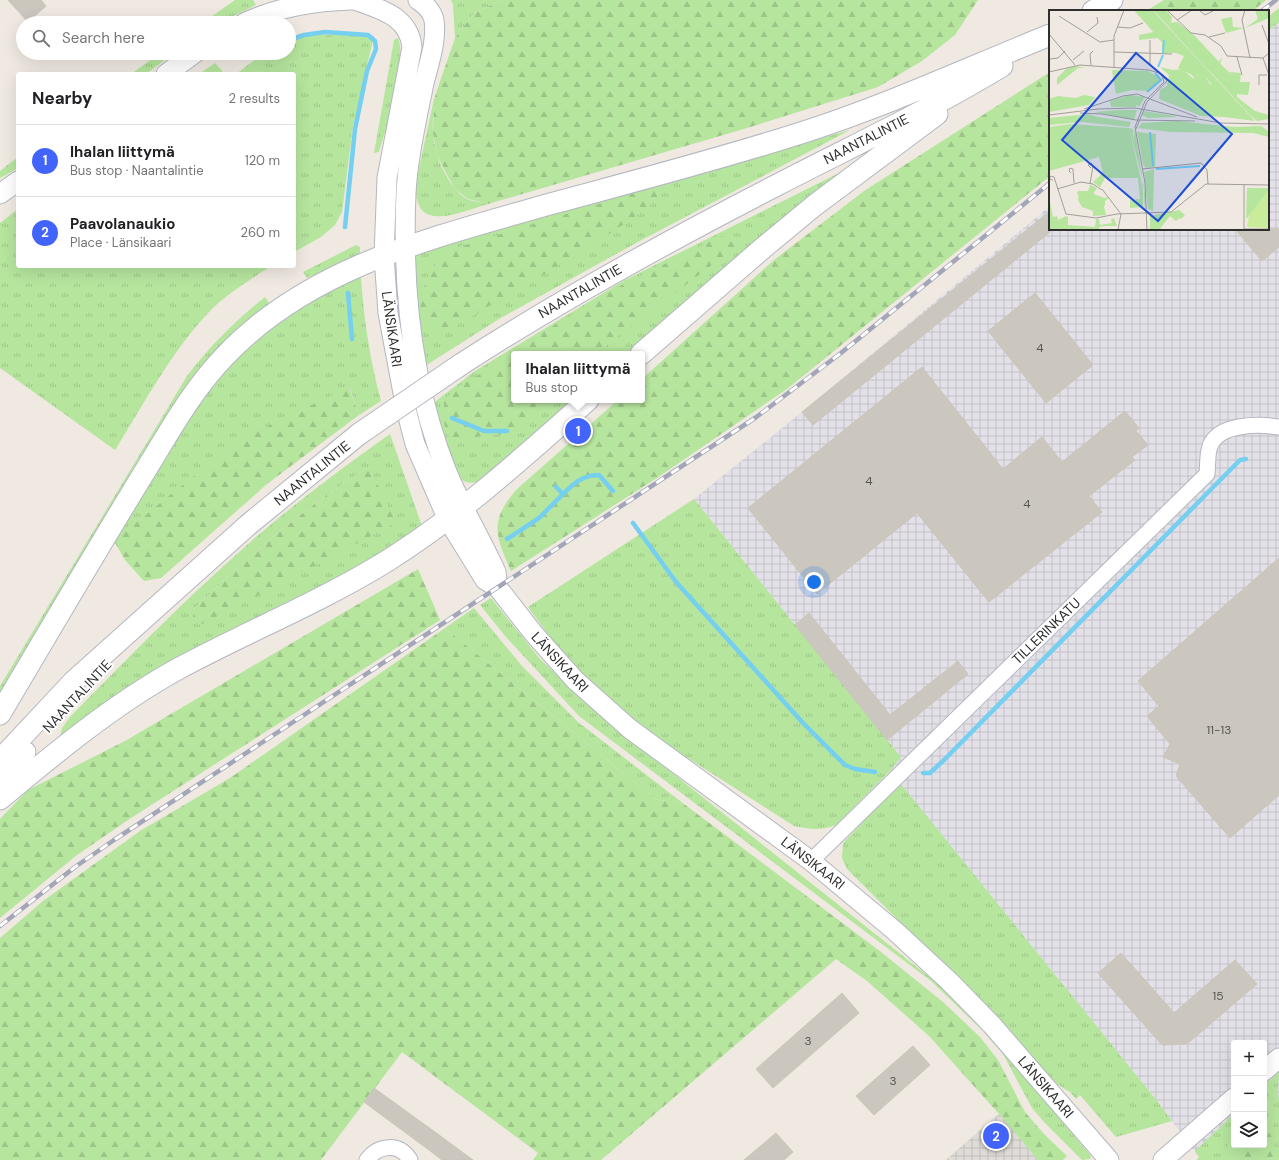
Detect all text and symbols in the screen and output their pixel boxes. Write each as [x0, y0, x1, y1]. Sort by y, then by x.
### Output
inset map [1049, 10, 1269, 230]
search box [16, 16, 296, 60]
icon: search [30, 27, 52, 49]
text: Search here [62, 28, 145, 48]
text: Nearby [32, 87, 92, 109]
text: 2 results [229, 90, 280, 107]
street label: NAANTALINTIE [820, 110, 912, 168]
text: Ihalan liittymä [70, 142, 175, 162]
text: 1 [43, 152, 47, 169]
text: 120 m [245, 152, 280, 169]
text: Bus stop · Naantalintie [70, 162, 204, 179]
text: Paavolanaukio [70, 214, 175, 234]
text: 2 [41, 224, 49, 241]
text: 260 m [240, 224, 280, 241]
text: Place · Länsikaari [70, 234, 171, 251]
street label: NAANTALINTIE [535, 260, 625, 322]
street label: LÄNSIKAARI [378, 290, 406, 368]
house number: 4 [1036, 340, 1044, 356]
popup [511, 351, 645, 403]
text: Ihalan liittymä [526, 359, 630, 379]
text: Bus stop [526, 379, 578, 396]
pin: 1 [565, 416, 591, 446]
street label: NAANTALINTIE [270, 437, 354, 509]
house number: 4 [865, 473, 873, 489]
house number: 4 [1023, 496, 1031, 512]
your location [804, 572, 824, 592]
street label: TILLERINKATU [1008, 594, 1084, 668]
street label: LÄNSIKAARI [527, 628, 593, 696]
street label: NAANTALINTIE [39, 656, 115, 736]
house number: 11-13 [1207, 722, 1231, 738]
street label: LÄNSIKAARI [777, 832, 849, 894]
house number: 15 [1212, 988, 1224, 1004]
house number: 3 [804, 1033, 812, 1049]
map controls [1231, 1040, 1267, 1148]
button: + [1231, 1040, 1267, 1076]
street label: LÄNSIKAARI [1014, 1052, 1078, 1122]
house number: 3 [889, 1073, 897, 1089]
button: − [1231, 1076, 1267, 1112]
button: layers [1231, 1112, 1267, 1148]
pin: 2 [983, 1121, 1009, 1151]

